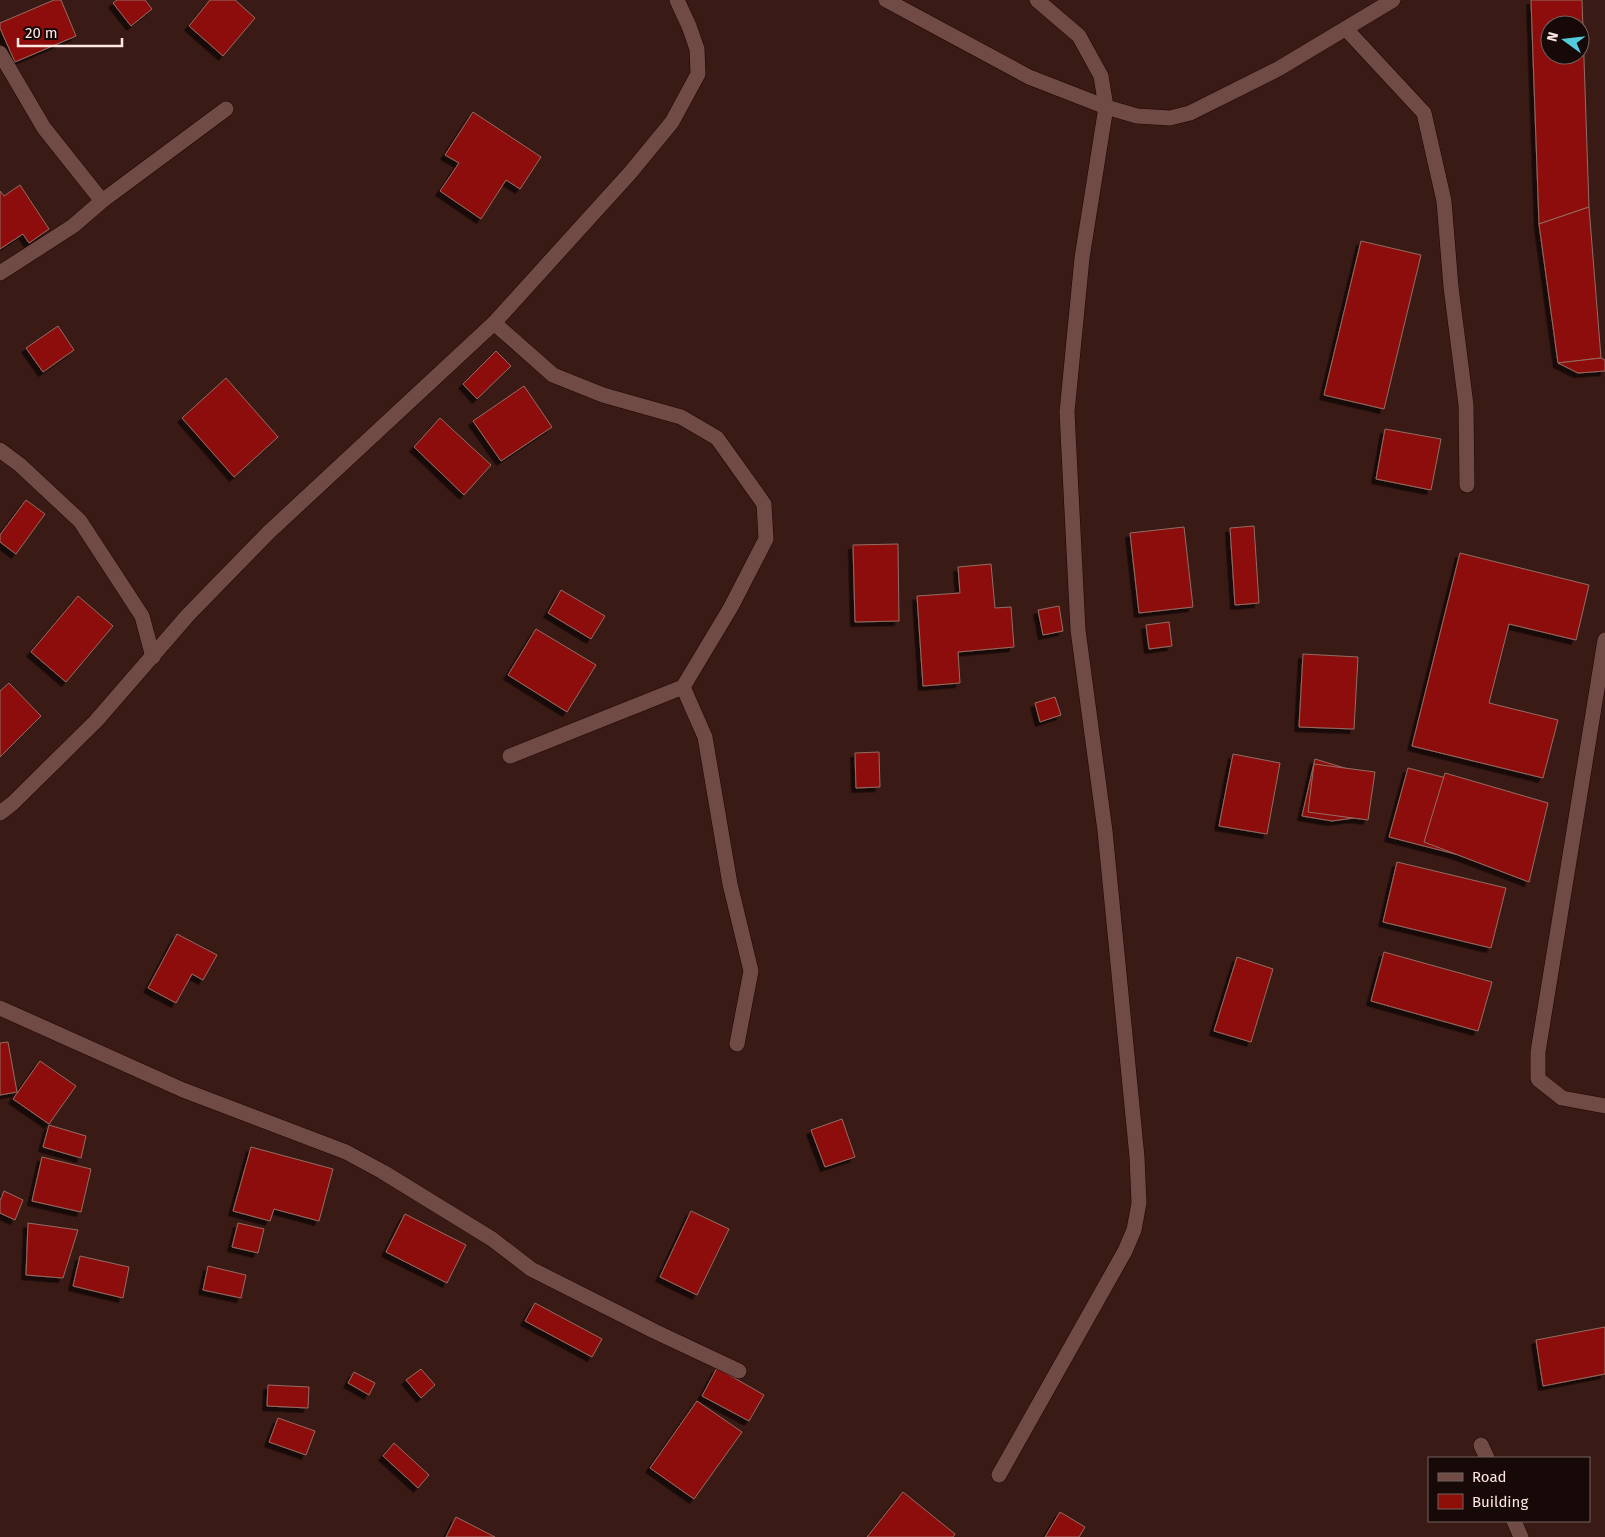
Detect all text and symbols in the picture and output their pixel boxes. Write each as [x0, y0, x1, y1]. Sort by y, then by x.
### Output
scale bar [18, 15, 121, 47]
north arrow [1540, 15, 1590, 65]
text: 20 m [25, 24, 58, 42]
text: N [1544, 30, 1562, 43]
legend [1428, 1457, 1590, 1522]
text: Road [1472, 1468, 1507, 1486]
text: Building [1472, 1493, 1528, 1511]

